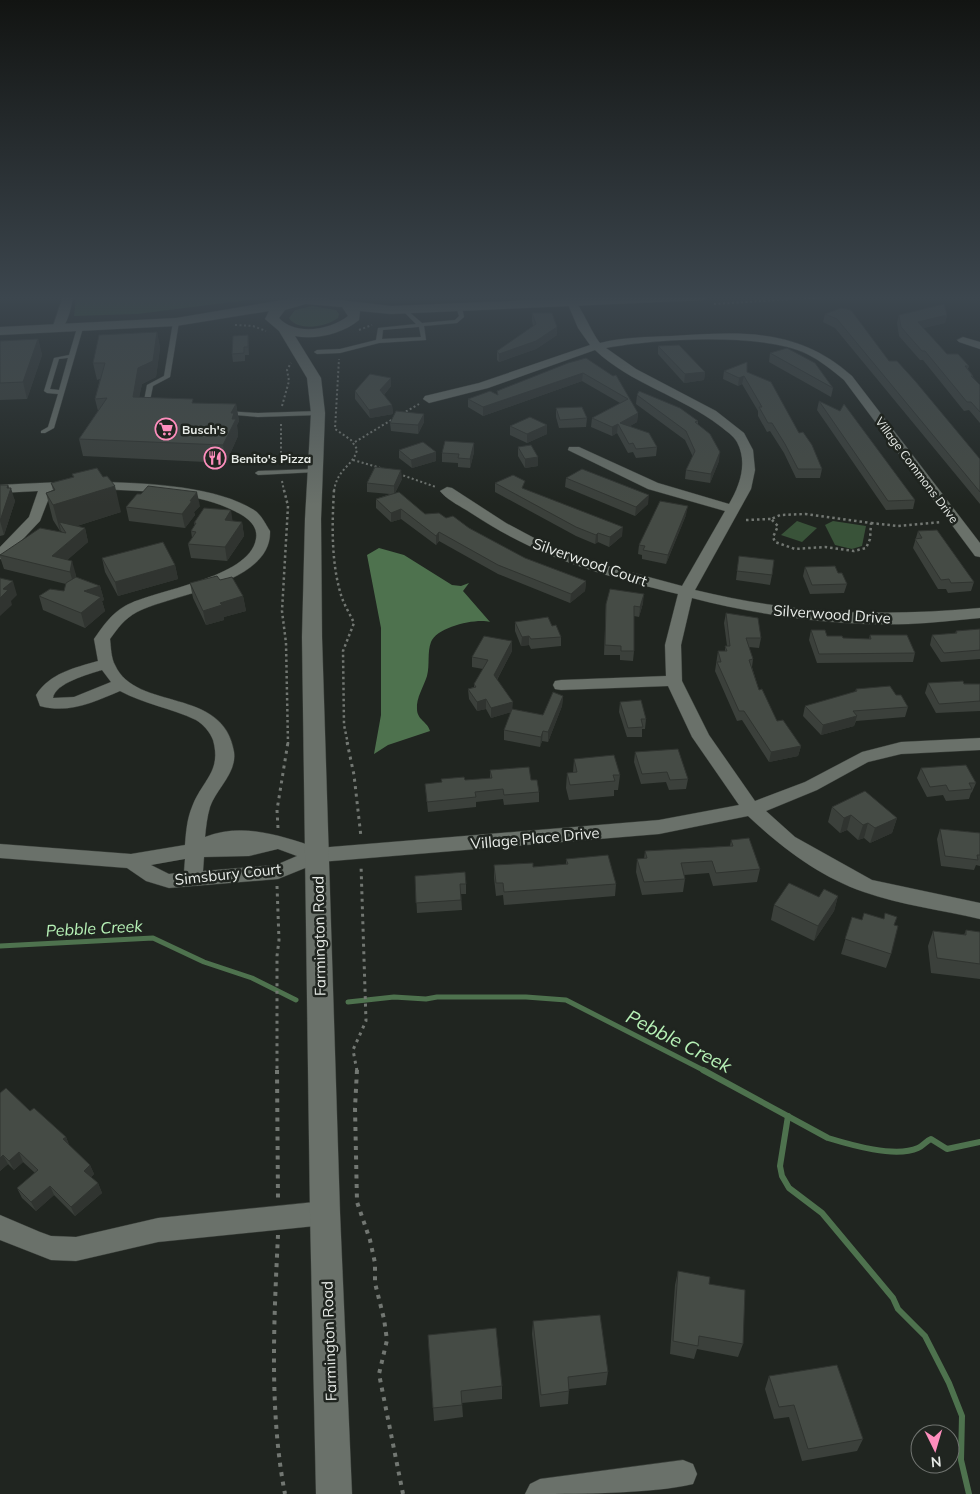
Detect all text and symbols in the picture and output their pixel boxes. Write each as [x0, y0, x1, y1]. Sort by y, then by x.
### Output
street label: Village Commons Drive [872, 414, 962, 526]
supermarket icon: Busch's [154, 417, 178, 441]
place label: Busch's [182, 422, 226, 437]
restaurant icon: Benito's Pizza [203, 446, 227, 470]
place label: Benito's Pizza [231, 451, 311, 466]
street label: Silverwood Court [530, 534, 650, 590]
street label: Silverwood Drive [773, 600, 891, 628]
street label: Village Place Drive [470, 823, 600, 853]
street label: Simsbury Court [174, 859, 282, 889]
street label: Farmington Road [308, 876, 330, 996]
water label: Pebble Creek [45, 915, 144, 941]
water label: Pebble Creek [622, 1004, 737, 1078]
street label: Farmington Road [317, 1281, 341, 1401]
north arrow [910, 1424, 960, 1474]
text: N [930, 1453, 942, 1471]

